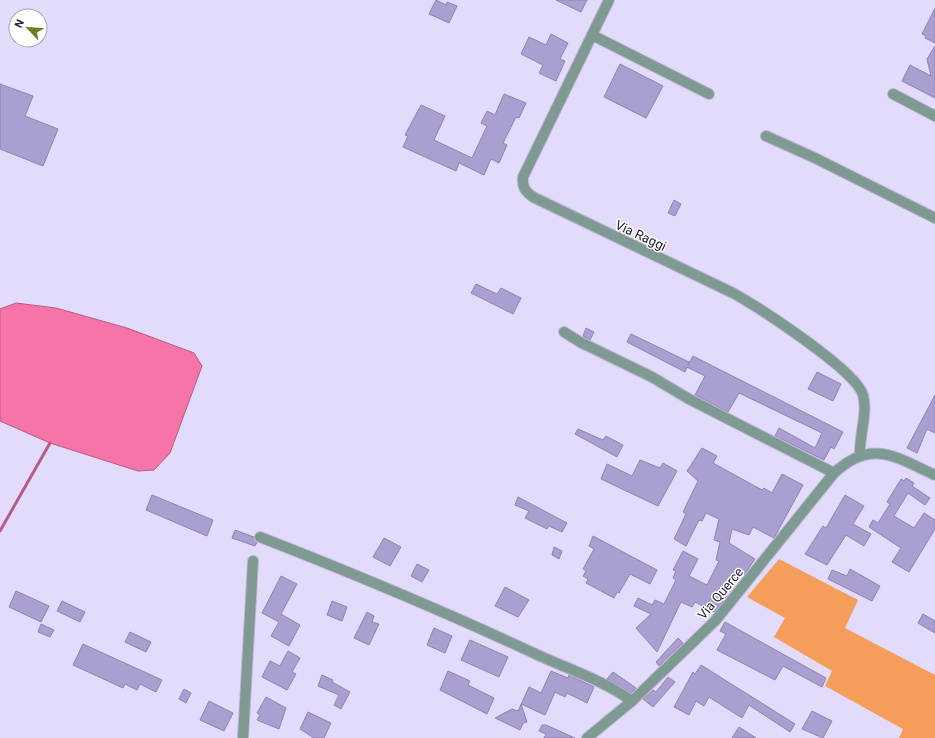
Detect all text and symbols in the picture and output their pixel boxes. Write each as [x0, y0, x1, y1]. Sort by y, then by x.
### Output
north arrow [8, 8, 48, 48]
text: N [12, 17, 27, 30]
street label: Via Raggi [613, 217, 669, 254]
street label: Via Querce [694, 564, 746, 622]

